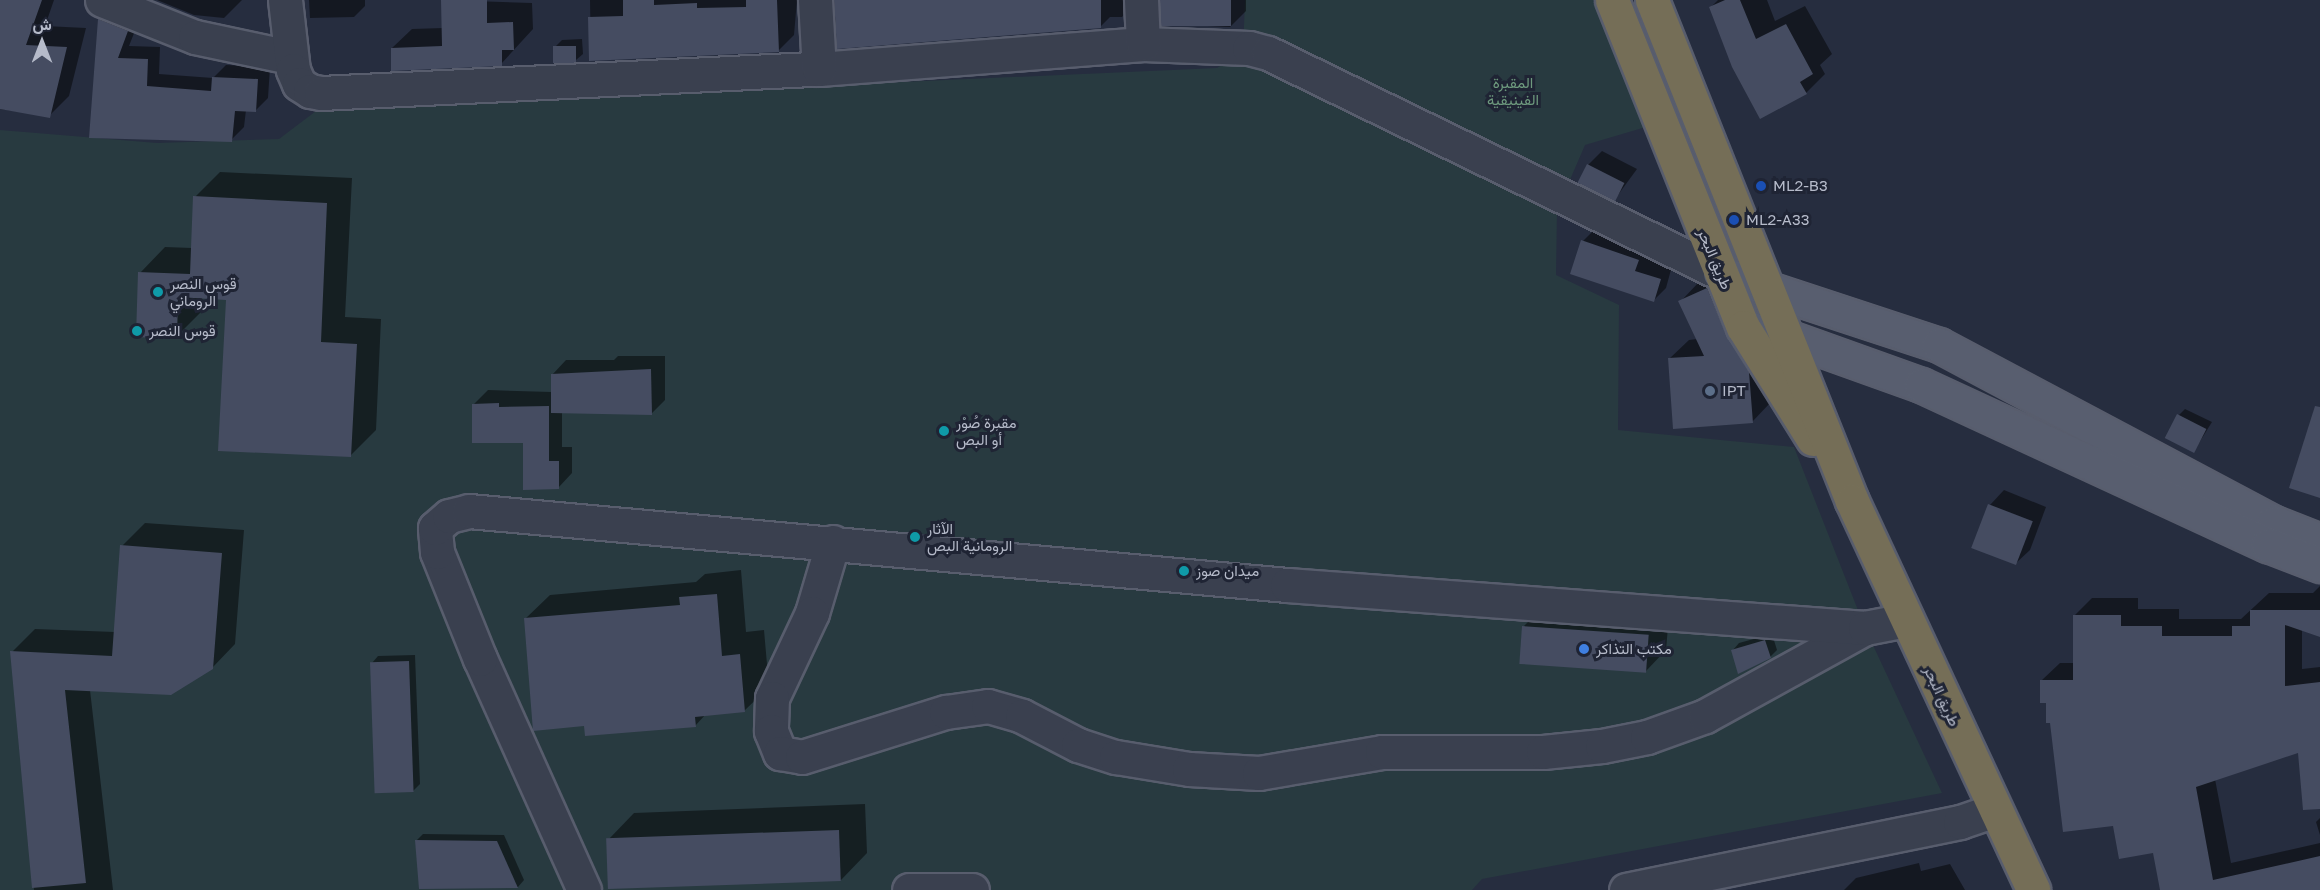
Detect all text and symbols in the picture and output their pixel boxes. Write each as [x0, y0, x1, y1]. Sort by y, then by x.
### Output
north arrow [12, 12, 72, 72]
text: ش [32, 14, 52, 34]
park label: المقبرة الفينيقية [1487, 73, 1539, 108]
place label: ML2-B3 [1773, 177, 1828, 195]
marker: ML2-B3 [1754, 179, 1768, 193]
place label: ML2-A33 [1746, 211, 1809, 229]
marker: ML2-A33 [1727, 213, 1741, 227]
street label: طريق البحر [1694, 226, 1736, 292]
place label: قوس النصر الروماني [170, 274, 237, 309]
marker: قوس النصر الروماني [151, 285, 165, 299]
place label: قوس النصر [149, 322, 216, 340]
marker: قوس النصر [130, 324, 144, 338]
place label: IPT [1722, 382, 1746, 400]
marker: IPT [1703, 384, 1717, 398]
place label: مقبرة صُوْر أو البص [956, 413, 1016, 448]
marker: مقبرة صُوْر أو البص [937, 424, 951, 438]
place label: الآثار الرومانية البص [927, 519, 1012, 554]
marker: الآثار الرومانية البص [908, 530, 922, 544]
place label: ميدان صوز [1196, 562, 1259, 580]
marker: ميدان صوز [1177, 564, 1191, 578]
place label: مكتب التذاكر [1596, 640, 1672, 658]
marker: مكتب التذاكر [1577, 642, 1591, 656]
street label: طريق البحر [1920, 663, 1964, 729]

